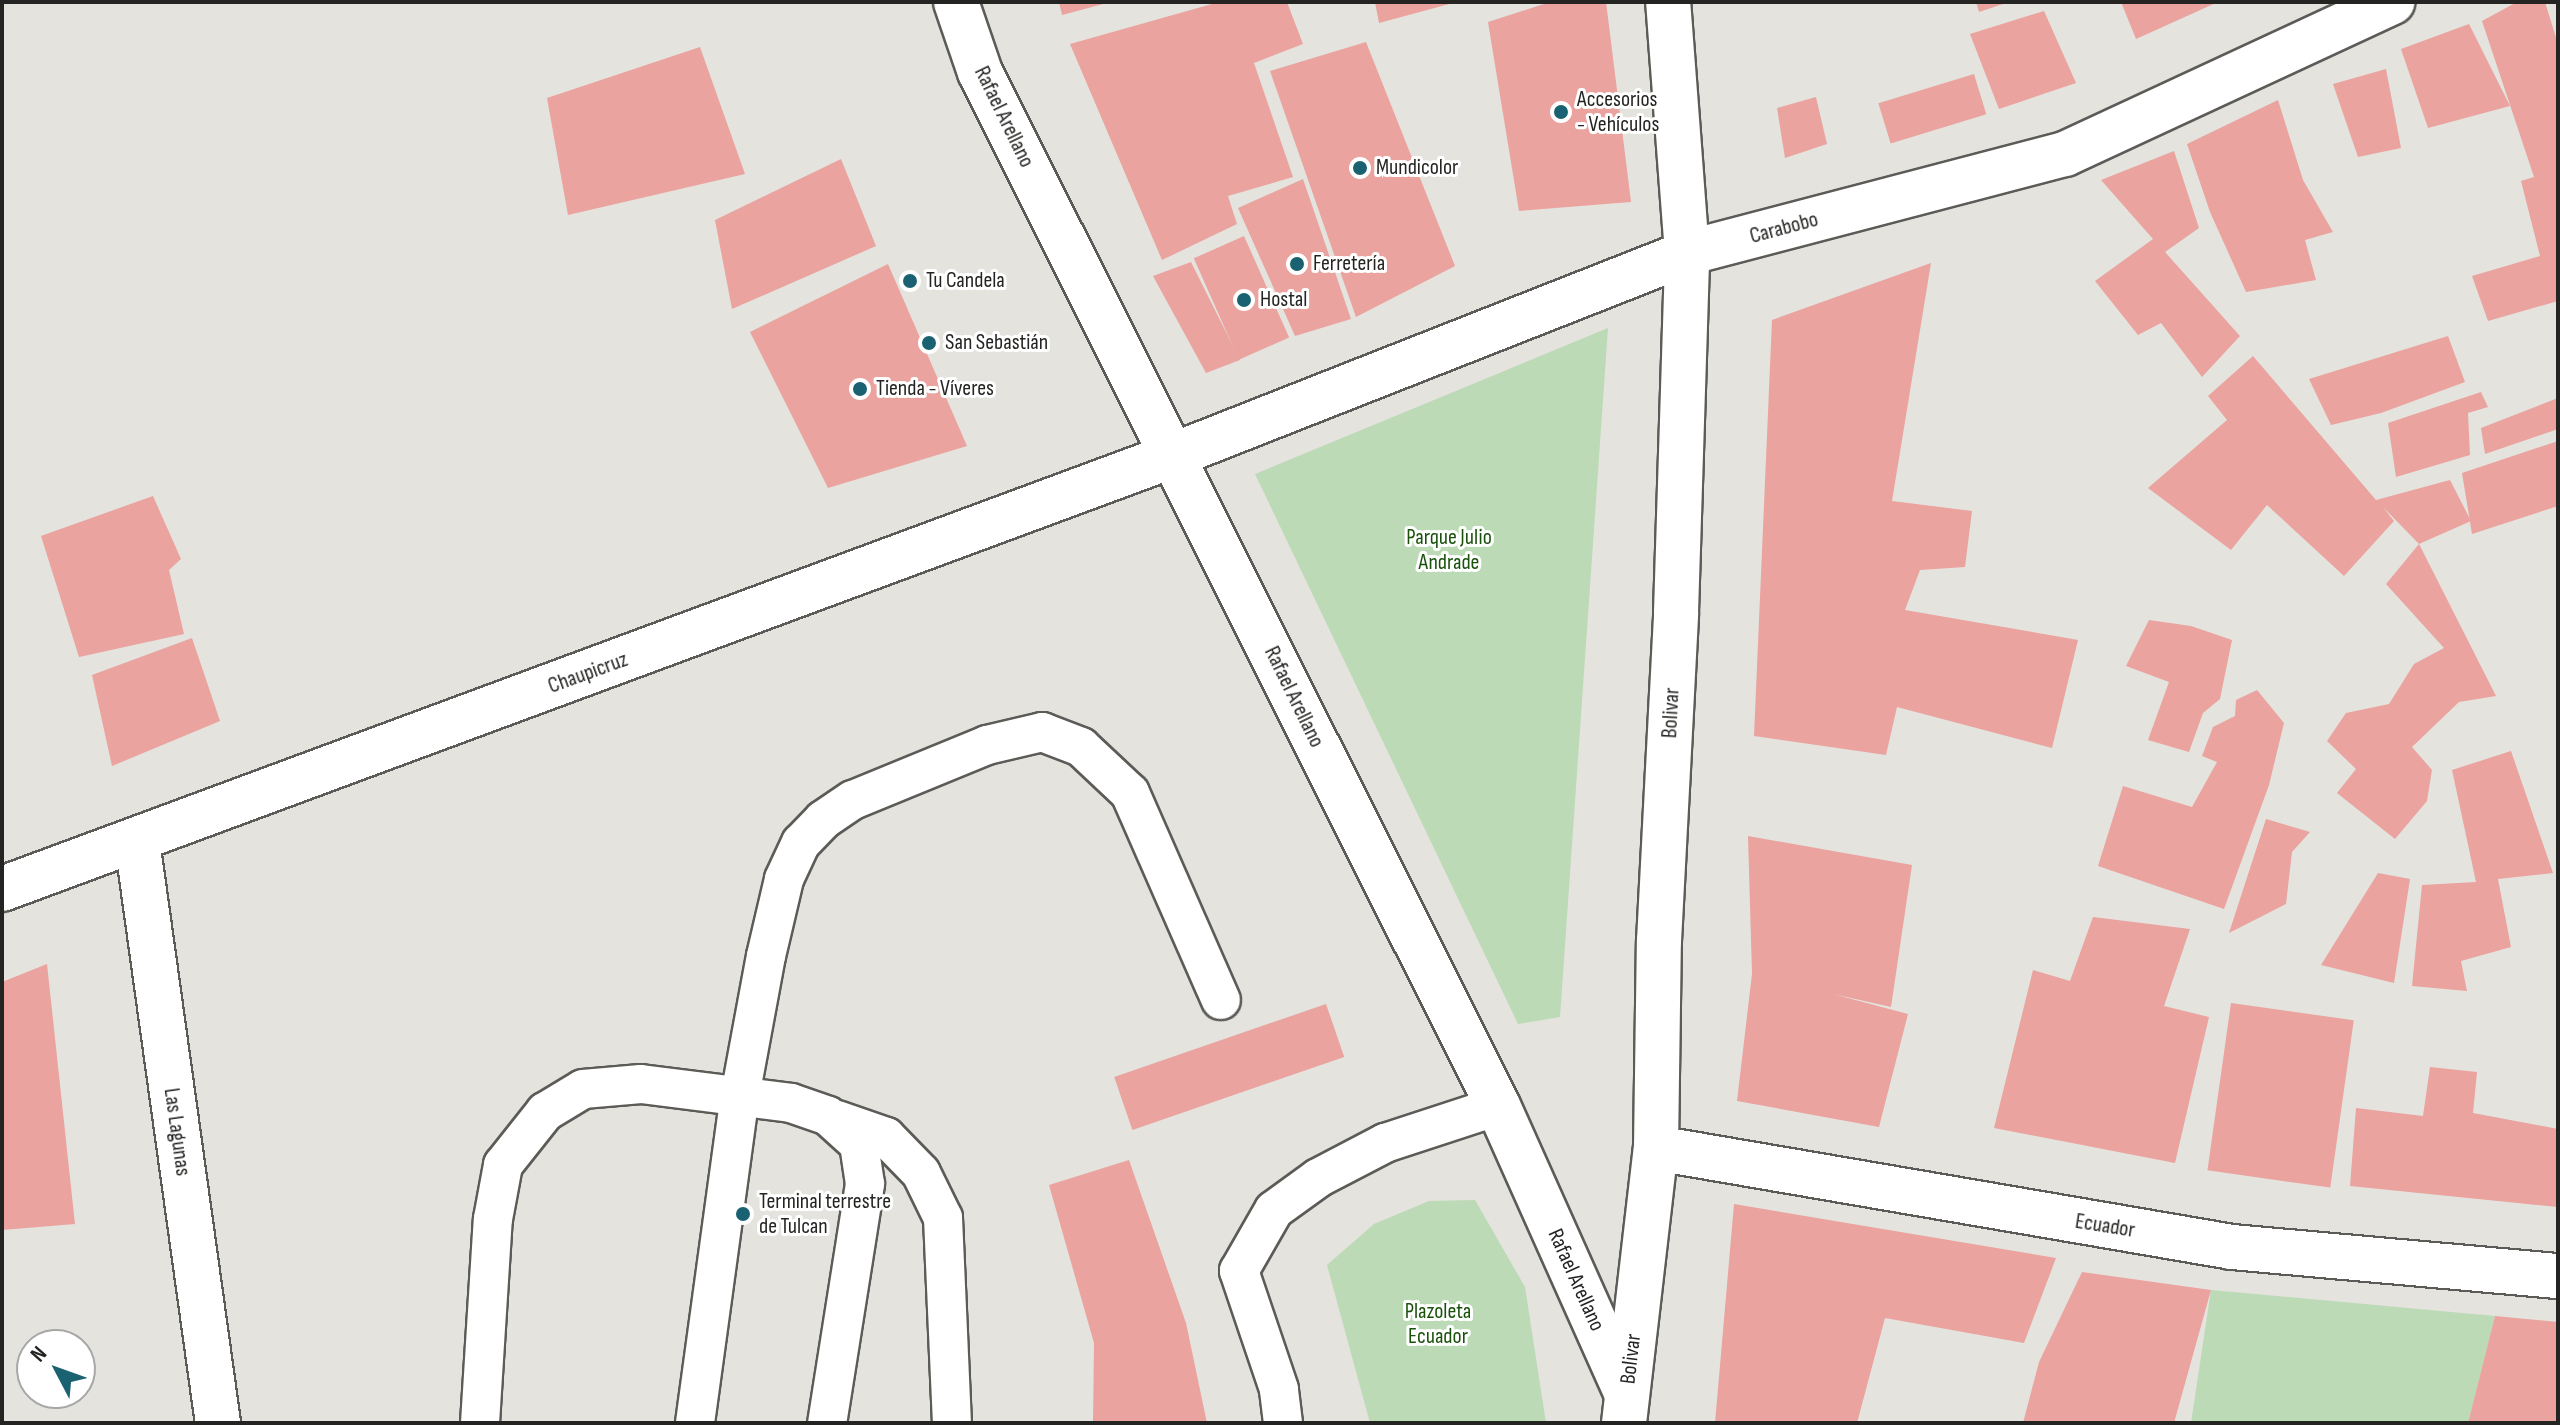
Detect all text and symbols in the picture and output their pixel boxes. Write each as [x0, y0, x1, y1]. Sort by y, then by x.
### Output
street label: Rafael Arellano [968, 62, 1040, 172]
place label: Accesorios - Vehículos [1577, 86, 1659, 138]
marker: Accesorios - Vehículos [1552, 103, 1570, 121]
place label: Mundicolor [1376, 155, 1458, 181]
marker: Mundicolor [1351, 159, 1369, 177]
street label: Carabobo [1747, 206, 1821, 250]
place label: Ferretería [1313, 251, 1385, 277]
marker: Ferretería [1288, 255, 1306, 273]
place label: Tu Candela [926, 268, 1005, 294]
marker: Tu Candela [901, 272, 919, 290]
place label: Hostal [1260, 287, 1307, 313]
marker: Hostal [1235, 291, 1253, 309]
place label: San Sebastián [945, 330, 1048, 356]
marker: San Sebastián [920, 334, 938, 352]
place label: Tienda - Víveres [876, 376, 994, 402]
marker: Tienda - Víveres [851, 380, 869, 398]
park label: Parque Julio Andrade [1406, 524, 1492, 576]
street label: Rafael Arellano [1258, 642, 1330, 752]
street label: Chaupicruz [544, 646, 632, 700]
street label: Bolivar [1656, 687, 1686, 739]
street label: Las Lagunas [158, 1086, 196, 1178]
place label: Terminal terrestre de Tulcan [759, 1188, 891, 1240]
marker: Terminal terrestre de Tulcan [734, 1205, 752, 1223]
street label: Ecuador [2073, 1208, 2137, 1244]
street label: Rafael Arellano [1542, 1225, 1610, 1335]
park label: Plazoleta Ecuador [1405, 1298, 1471, 1350]
north arrow [16, 1329, 96, 1409]
street label: Bolivar [1615, 1332, 1647, 1386]
text: N [25, 1341, 53, 1368]

